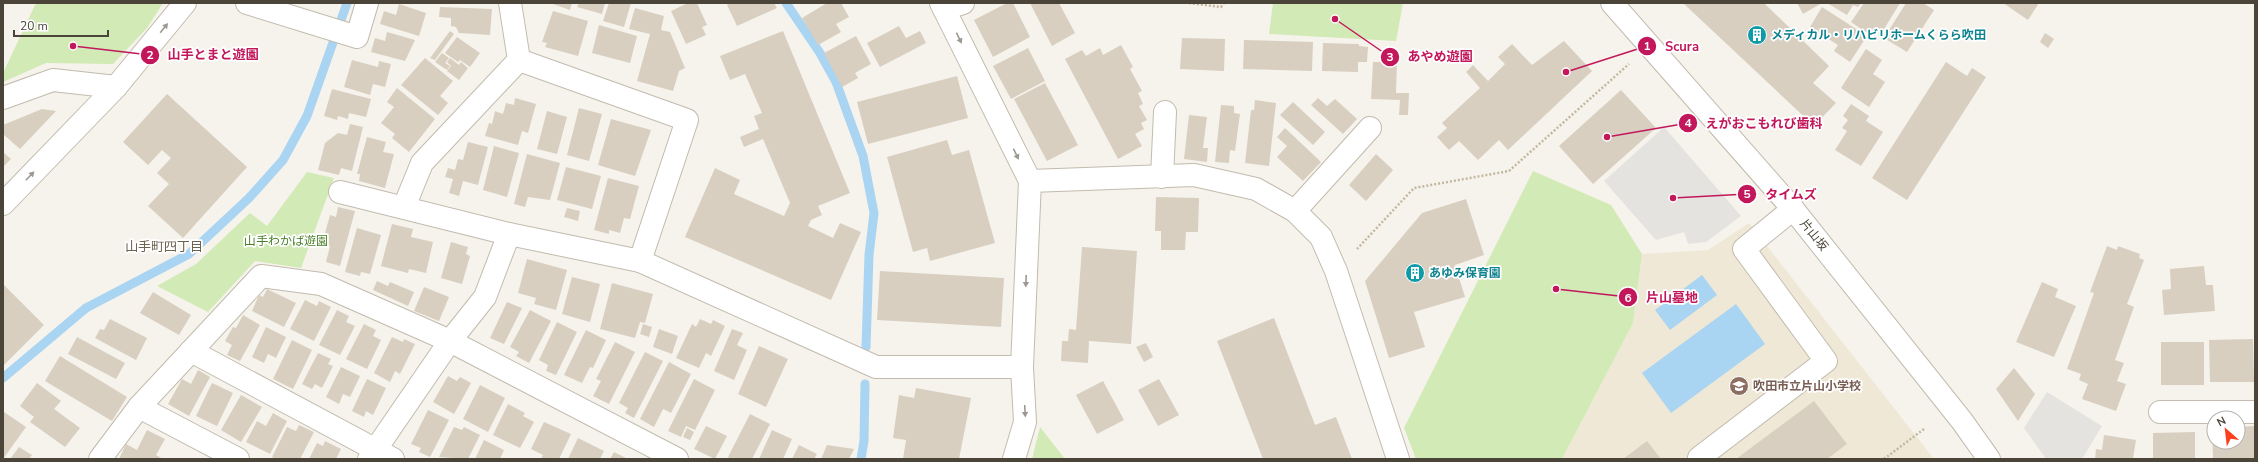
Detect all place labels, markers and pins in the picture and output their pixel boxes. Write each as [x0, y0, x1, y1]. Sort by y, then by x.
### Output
building icon: メディカル・リハビリホームくらら吹田 [1746, 24, 1768, 46]
place label: メディカル・リハビリホームくらら吹田 [1771, 27, 1986, 43]
callout: Scura [1637, 34, 1707, 59]
callout: 山手とまと遊園 [140, 42, 267, 67]
callout: あやめ遊園 [1380, 44, 1481, 69]
callout: えがおこもれび歯科 [1678, 111, 1831, 136]
callout: タイムズ [1737, 182, 1825, 207]
building icon: あゆみ保育園 [1404, 262, 1426, 284]
place label: あゆみ保育園 [1429, 265, 1501, 281]
callout: 片山墓地 [1618, 285, 1706, 310]
school or university icon: 吹田市立片山小学校 [1728, 375, 1750, 397]
place label: 吹田市立片山小学校 [1753, 378, 1861, 394]

